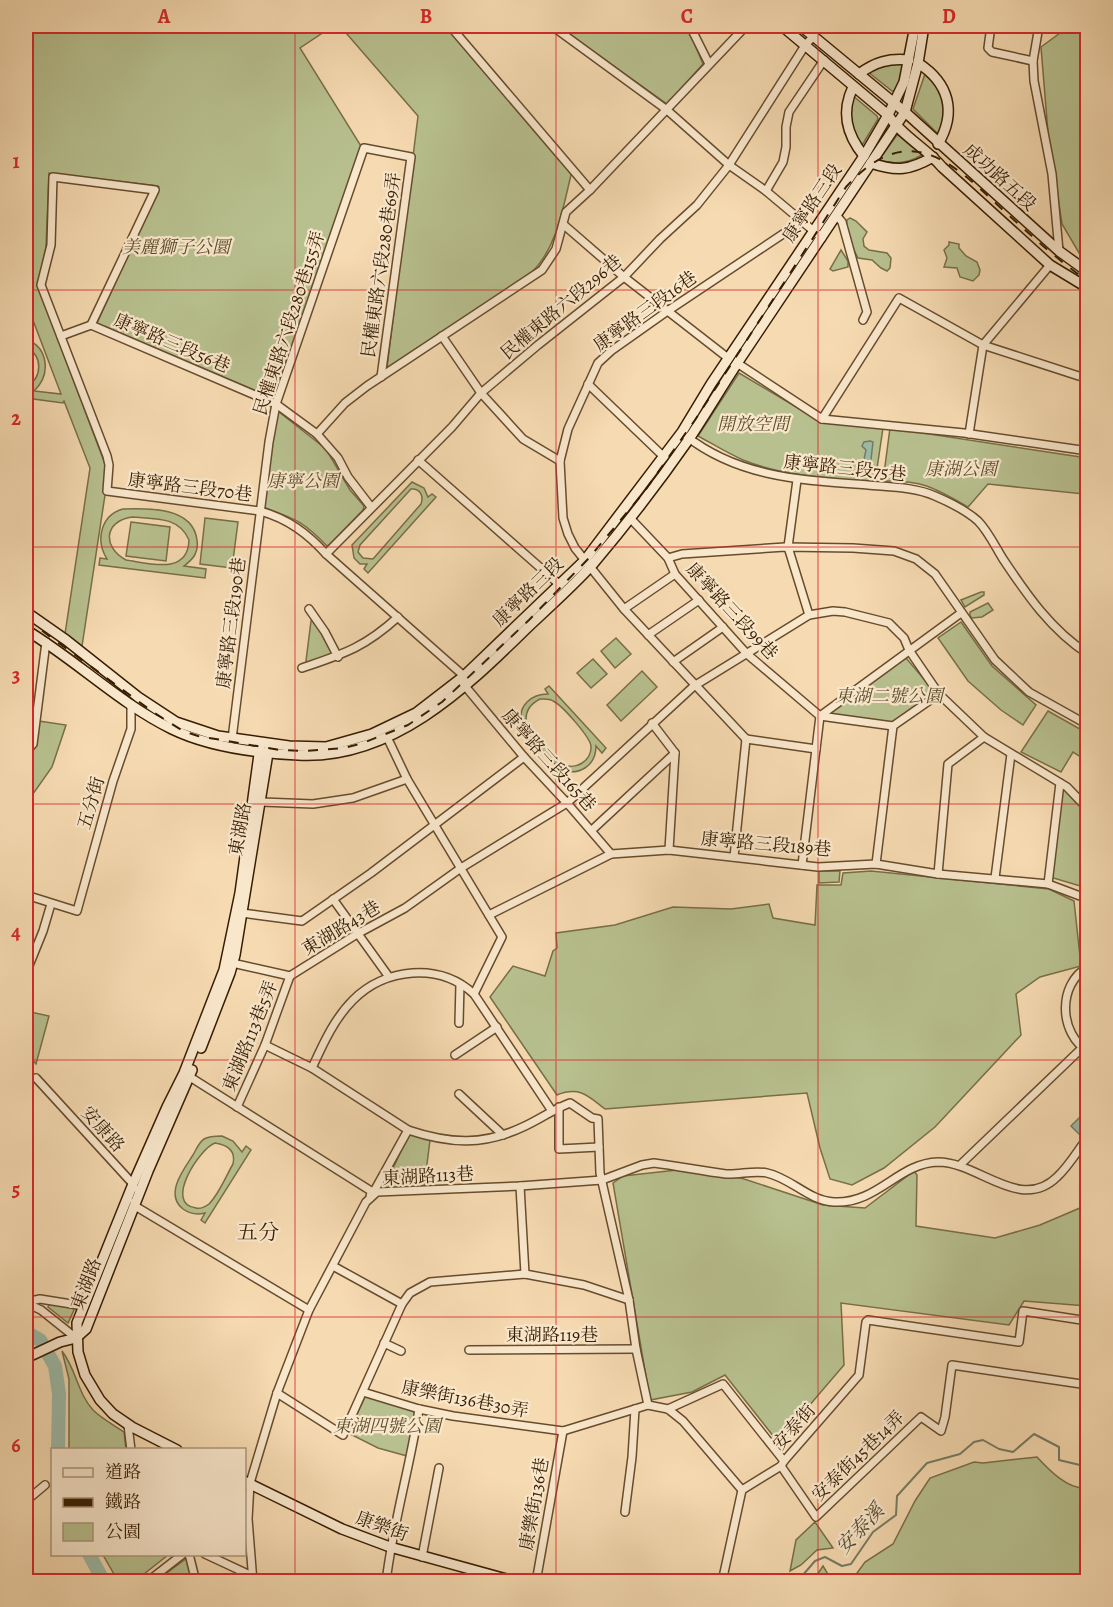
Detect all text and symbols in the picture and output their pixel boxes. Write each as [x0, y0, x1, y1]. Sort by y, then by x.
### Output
text: A [157, 3, 171, 30]
text: B [420, 3, 432, 30]
text: C [681, 3, 693, 30]
text: D [942, 3, 956, 30]
street label: 成功路五段 [959, 138, 1041, 216]
text: 1 [12, 148, 20, 175]
street label: 康寧路三段 [777, 159, 847, 247]
street label: 民權東路六段280巷69弄 [356, 171, 406, 359]
street label: 民權東路六段280巷155弄 [248, 228, 330, 418]
park label: 美麗獅子公圜 [122, 235, 233, 259]
street label: 民權東路六段296巷 [495, 249, 627, 365]
street label: 康寧路三段16巷 [588, 265, 702, 357]
street label: 康寧路三段56巷 [110, 308, 234, 378]
text: 2 [11, 405, 21, 432]
park label: 開放空間 [717, 412, 792, 436]
street label: 康寧路三段75巷 [782, 450, 908, 486]
park label: 康湖公園 [925, 457, 1000, 481]
street label: 康寧路三段70巷 [126, 467, 254, 507]
park label: 康寧公園 [267, 469, 342, 493]
street label: 康寧路三段 [487, 552, 569, 632]
street label: 康寧路三段190巷 [211, 556, 251, 690]
street label: 康寧路三段99巷 [681, 557, 783, 665]
text: 3 [12, 662, 20, 689]
park label: 東湖二號公園 [835, 684, 946, 708]
street label: 康寧路三段165巷 [497, 704, 601, 816]
street label: 五分街 [72, 774, 110, 832]
street label: 東湖路 [223, 800, 257, 858]
street label: 康寧路三段189巷 [700, 826, 832, 862]
street label: 東湖路43巷 [297, 895, 385, 961]
text: 4 [11, 919, 21, 946]
street label: 東湖路113巷5弄 [217, 977, 283, 1095]
street label: 安康路 [76, 1101, 130, 1157]
street label: 東湖路113巷 [382, 1162, 474, 1190]
text: 5 [12, 1176, 20, 1203]
district label: 五分 [237, 1218, 279, 1246]
street label: 東湖路 [65, 1254, 107, 1314]
street label: 東湖路119巷 [506, 1323, 598, 1347]
street label: 康樂街136巷30弄 [399, 1375, 531, 1423]
street label: 安泰街 [767, 1399, 821, 1455]
street label: 安泰街45巷14弄 [806, 1406, 910, 1506]
park label: 東湖四號公園 [333, 1414, 444, 1438]
text: 6 [11, 1432, 21, 1459]
legend [51, 1448, 246, 1556]
street label: 康樂街136巷 [514, 1456, 554, 1552]
text: 道路 [105, 1460, 141, 1484]
text: 鐵路 [105, 1490, 141, 1514]
water label: 安泰溪 [830, 1496, 892, 1560]
street label: 康樂街 [353, 1505, 411, 1547]
text: 公園 [105, 1520, 141, 1544]

